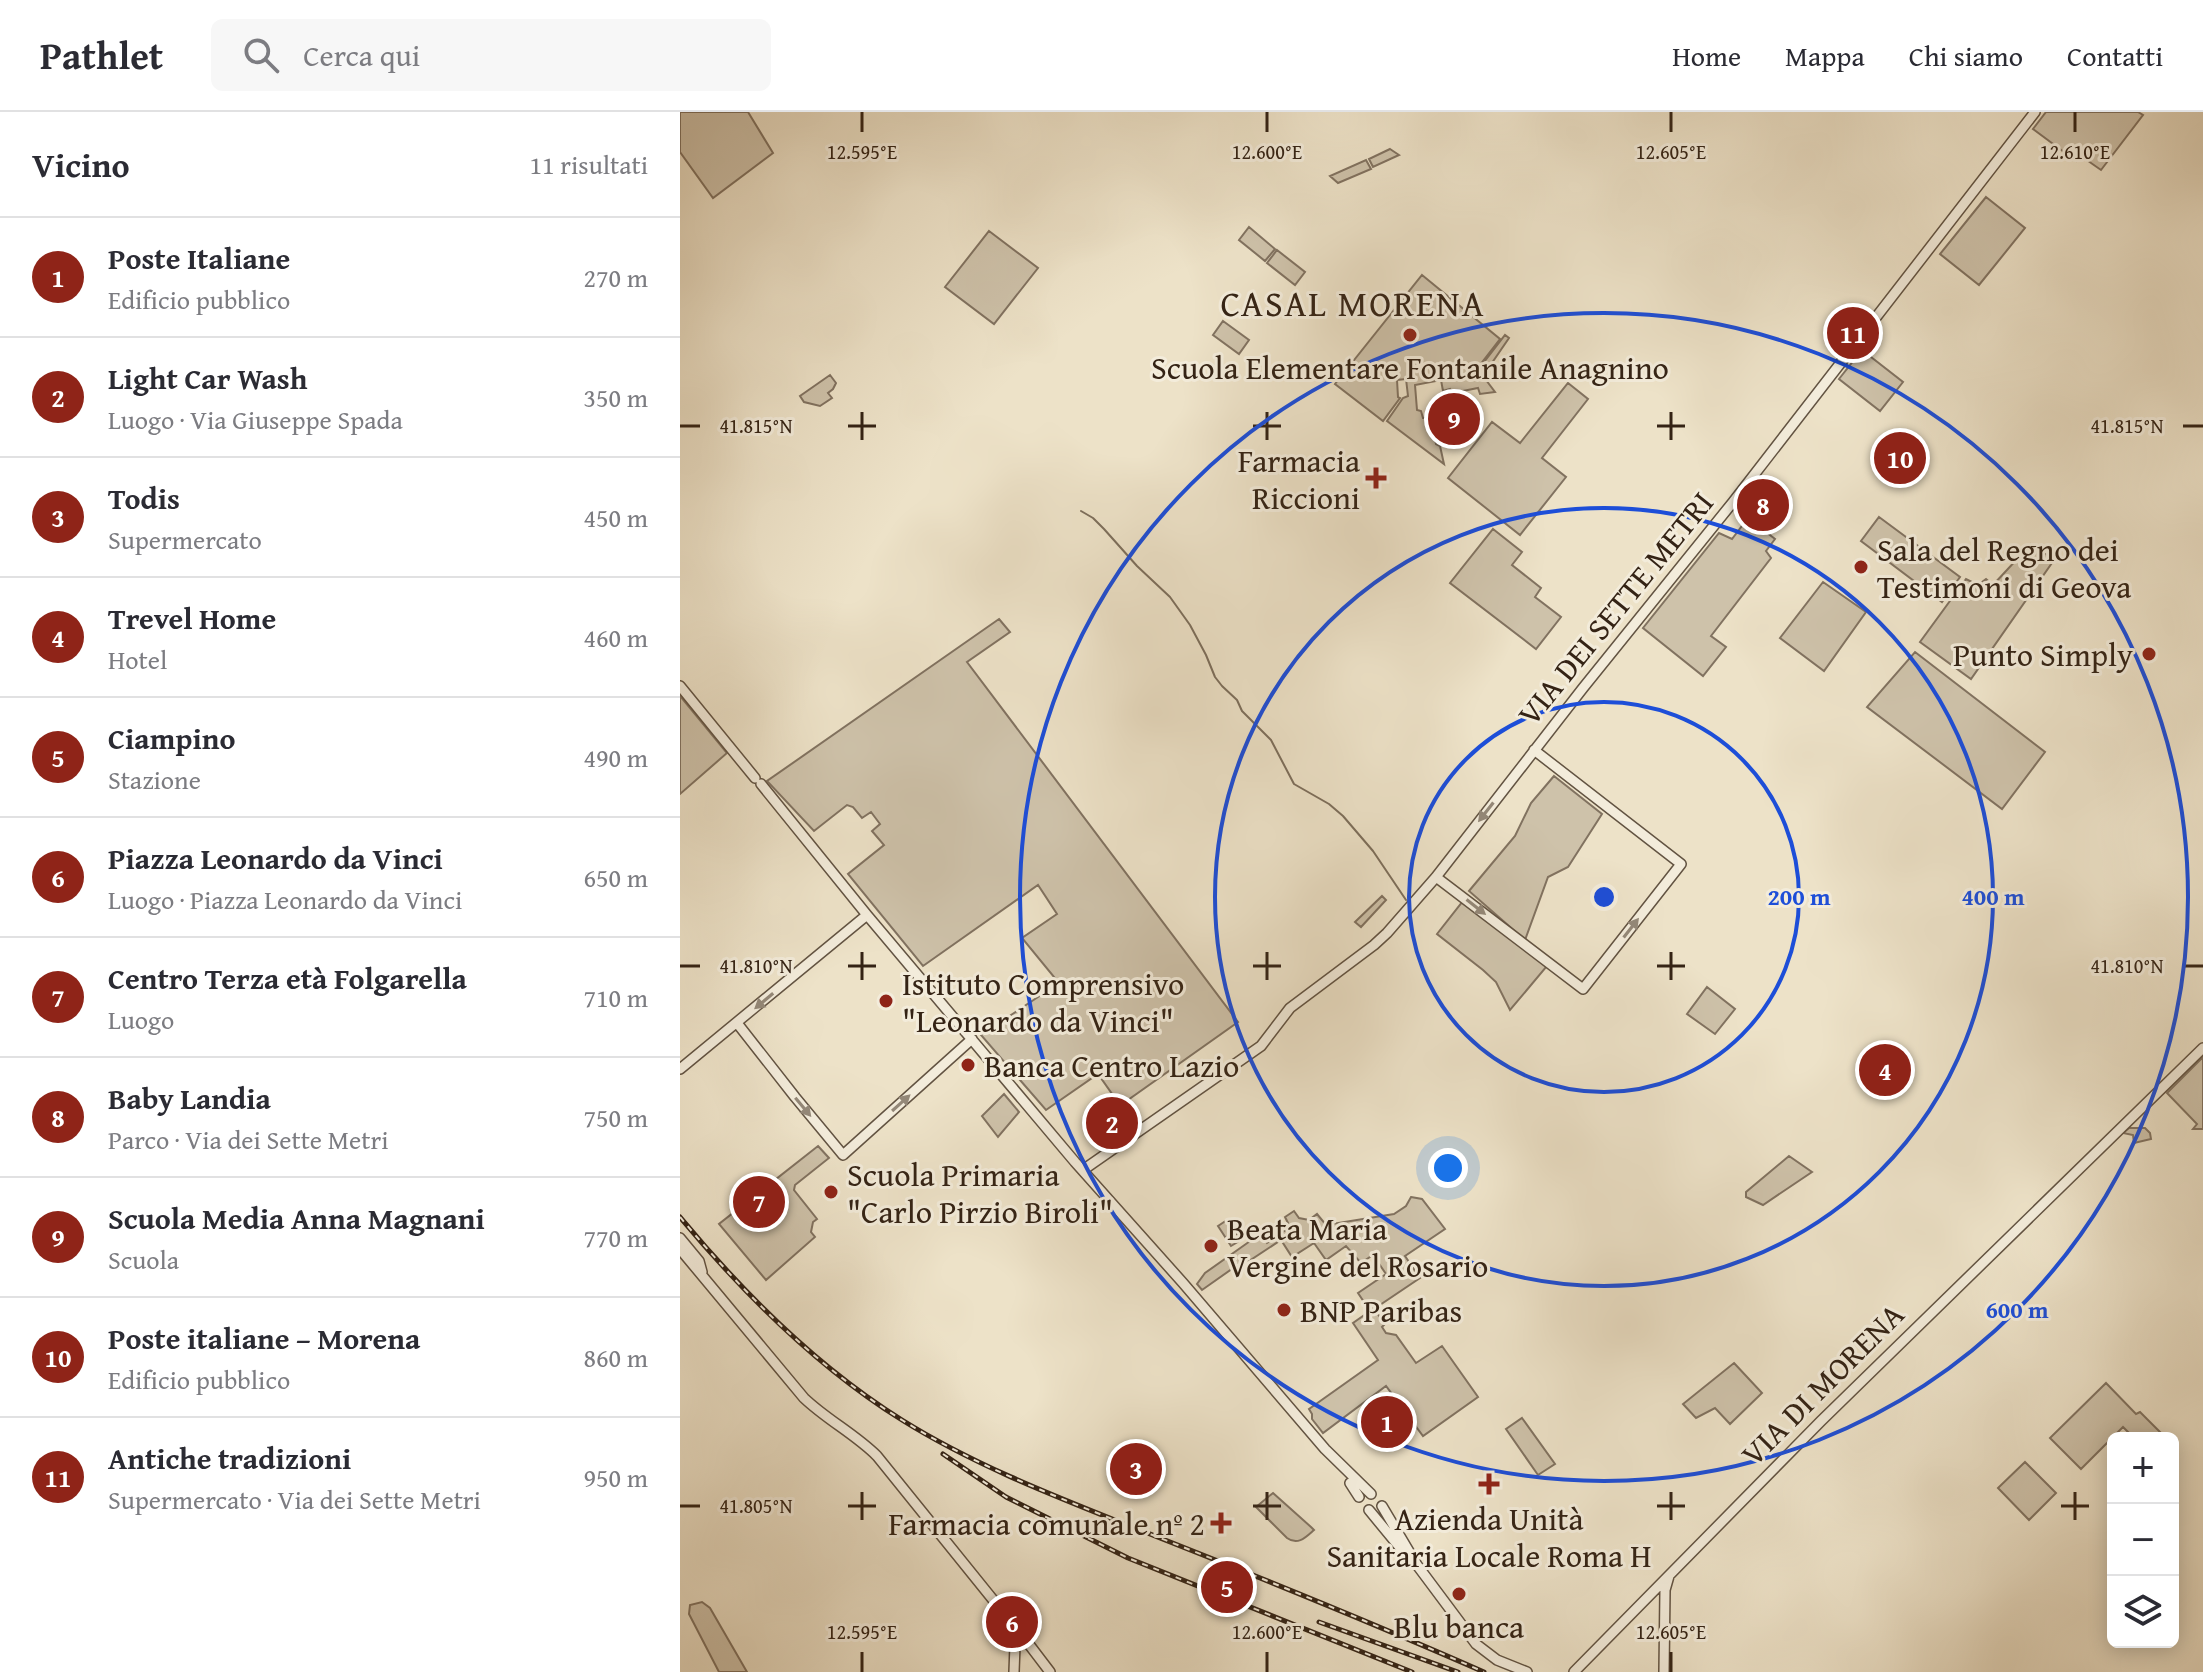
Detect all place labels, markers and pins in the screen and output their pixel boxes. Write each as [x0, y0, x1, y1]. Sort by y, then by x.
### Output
pin: 11 [1827, 303, 1879, 363]
marker: Scuola Elementare Fontanile Anagnino [1401, 326, 1419, 344]
place label: Scuola Elementare Fontanile Anagnino [1151, 344, 1669, 391]
pin: 9 [1428, 389, 1480, 449]
pin: 10 [1874, 428, 1926, 488]
place label: Farmacia Riccioni [1238, 437, 1360, 521]
marker: Farmacia Riccioni [1367, 469, 1385, 487]
pin: 8 [1737, 475, 1789, 535]
place label: Sala del Regno dei Testimoni di Geova [1877, 526, 2131, 610]
marker: Sala del Regno dei Testimoni di Geova [1852, 558, 1870, 576]
place label: Punto Simply [1953, 631, 2133, 678]
marker: Punto Simply [2140, 645, 2158, 663]
centre of rings [1590, 883, 1618, 911]
place label: Istituto Comprensivo "Leonardo da Vinci" [902, 960, 1184, 1044]
marker: Istituto Comprensivo "Leonardo da Vinci" [877, 992, 895, 1010]
pin: 4 [1859, 1040, 1911, 1100]
place label: Banca Centro Lazio [984, 1042, 1239, 1089]
marker: Banca Centro Lazio [959, 1056, 977, 1074]
pin: 2 [1086, 1093, 1138, 1153]
place label: Scuola Primaria "Carlo Pirzio Biroli" [847, 1151, 1113, 1235]
pin: 7 [733, 1172, 785, 1232]
marker: Scuola Primaria "Carlo Pirzio Biroli" [822, 1183, 840, 1201]
place label: Beata Maria Vergine del Rosario [1227, 1205, 1488, 1289]
marker: Beata Maria Vergine del Rosario [1202, 1237, 1220, 1255]
place label: BNP Paribas [1300, 1287, 1462, 1334]
marker: BNP Paribas [1275, 1301, 1293, 1319]
pin: 1 [1361, 1392, 1413, 1452]
pin: 3 [1110, 1439, 1162, 1499]
marker: Azienda Unità Sanitaria Locale Roma H [1478, 1473, 1500, 1495]
place label: Azienda Unità Sanitaria Locale Roma H [1326, 1495, 1652, 1579]
place label: Farmacia comunale nº 2 [888, 1500, 1205, 1547]
marker: Farmacia comunale nº 2 [1212, 1514, 1230, 1532]
pin: 5 [1201, 1557, 1253, 1617]
marker: Blu banca [1450, 1585, 1468, 1603]
pin: 6 [986, 1592, 1038, 1652]
place label: Blu banca [1394, 1603, 1524, 1650]

